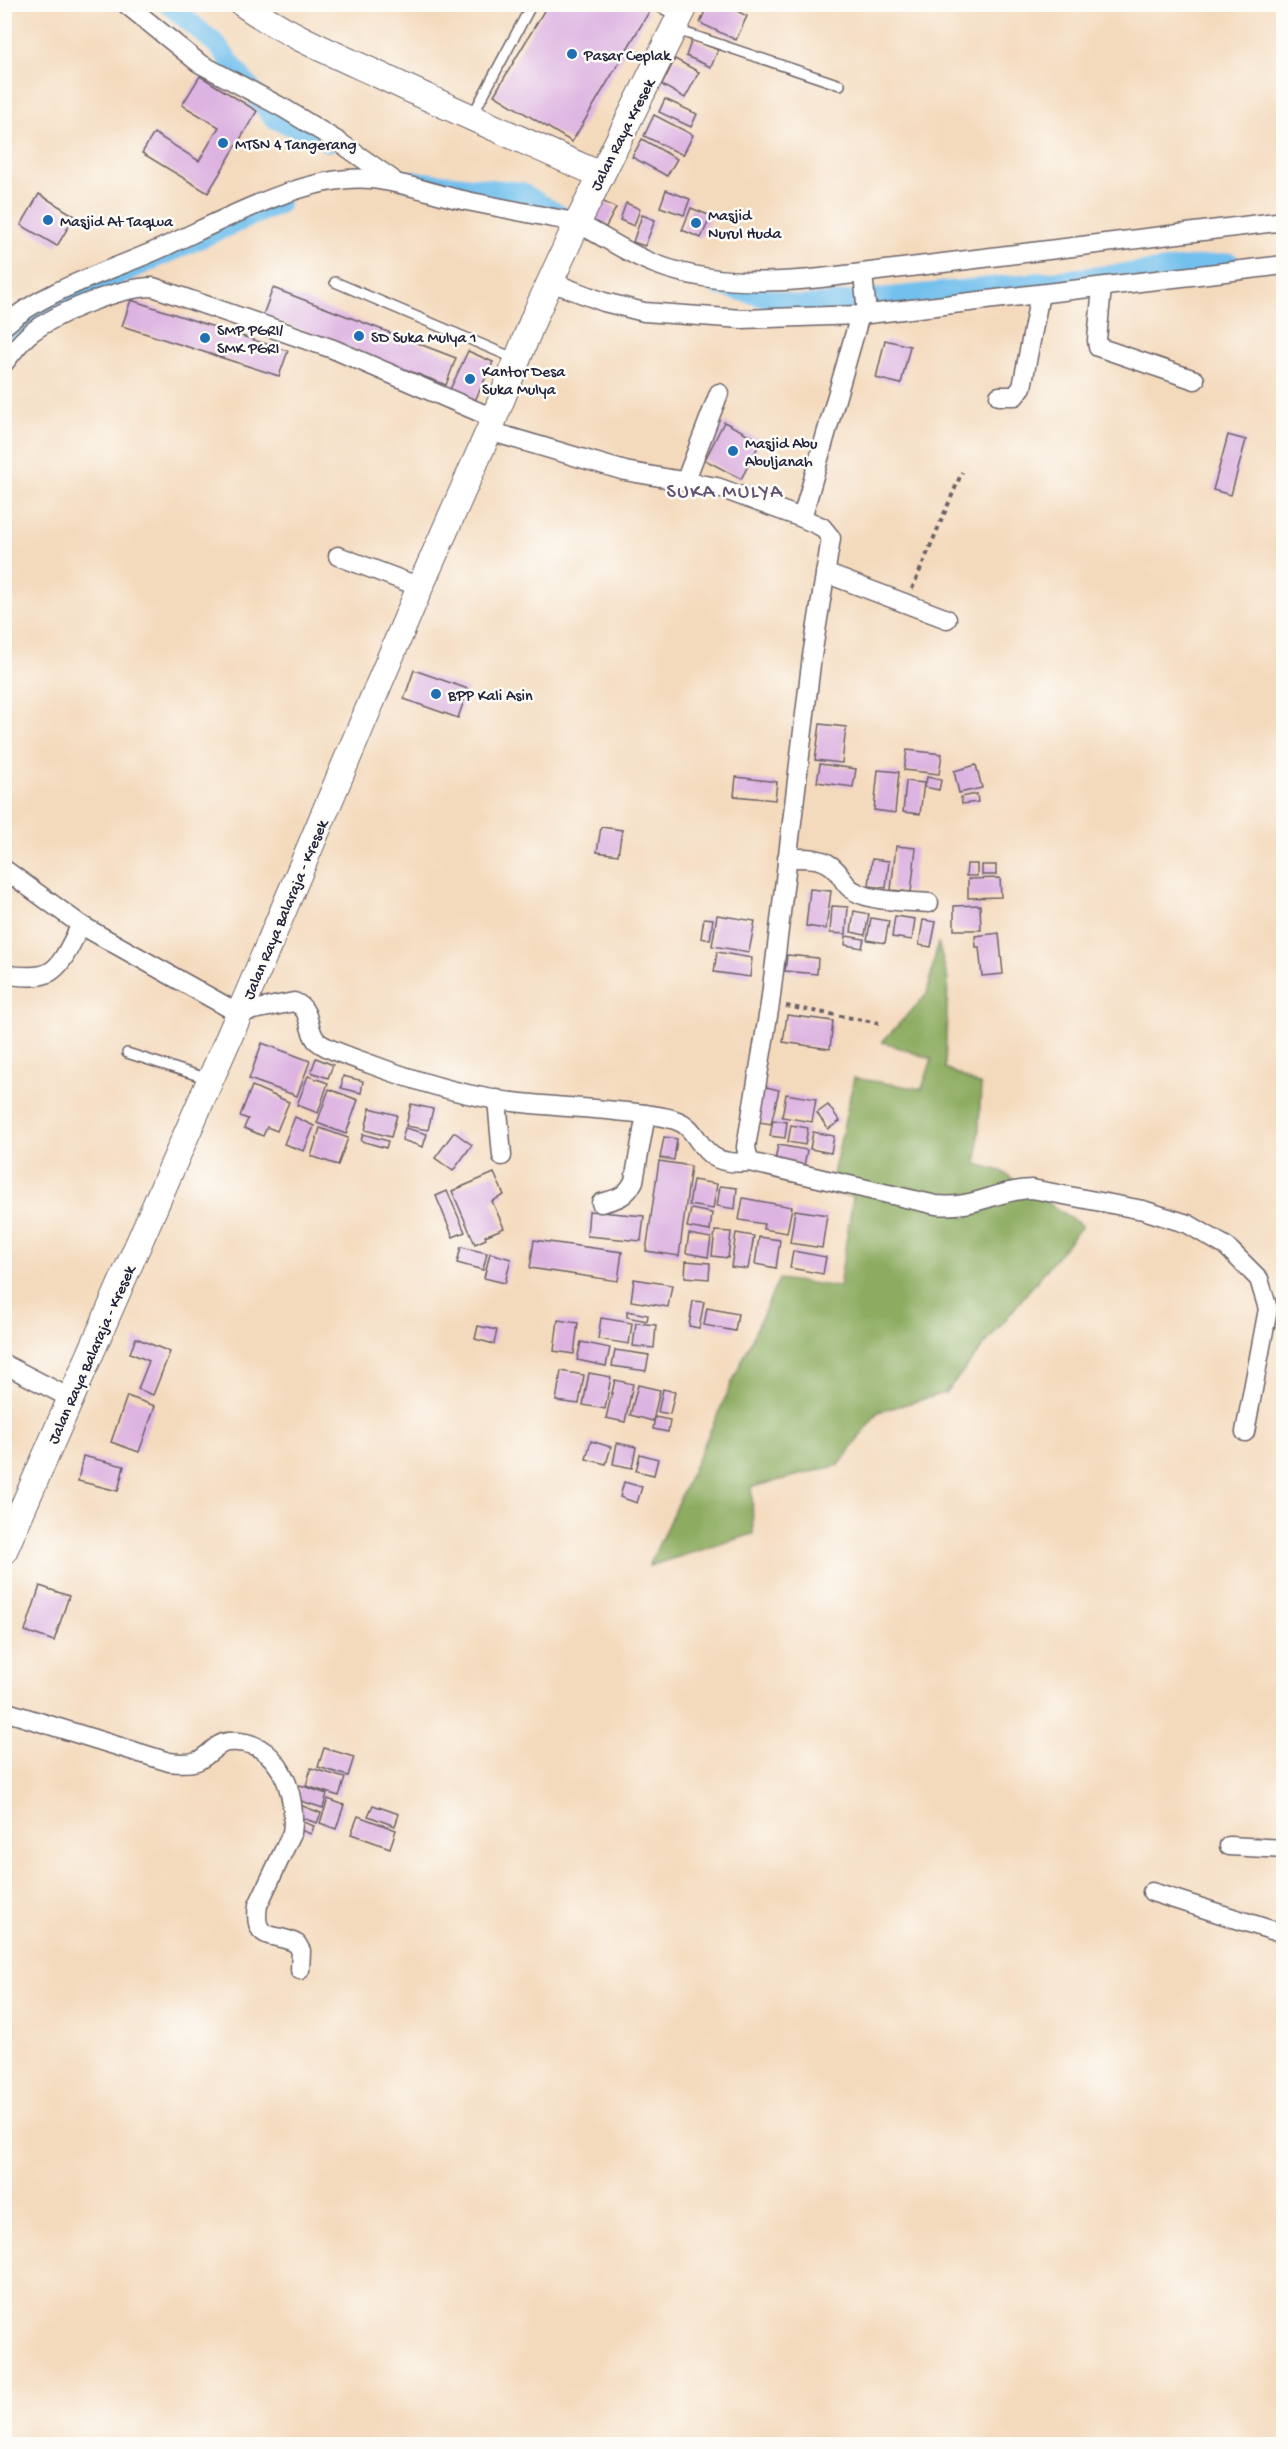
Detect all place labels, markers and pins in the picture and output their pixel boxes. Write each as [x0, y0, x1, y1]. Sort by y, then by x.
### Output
marker: Pasar Ceplak [565, 47, 579, 61]
place label: Pasar Ceplak [583, 48, 672, 67]
marker: MTSN 4 Tangerang [216, 136, 230, 150]
place label: MTSN 4 Tangerang [235, 137, 357, 156]
place label: Masjid Nurul Huda [708, 208, 782, 245]
marker: Masjid At Taqwa [41, 213, 55, 227]
place label: Masjid At Taqwa [60, 214, 174, 233]
marker: Masjid Nurul Huda [689, 216, 703, 230]
place label: SMP PGRI/ SMK PGRI [217, 323, 283, 360]
marker: SD Suka Mulya 1 [352, 329, 366, 343]
place label: SD Suka Mulya 1 [371, 330, 477, 349]
marker: SMP PGRI/ SMK PGRI [198, 331, 212, 345]
place label: Kantor Desa Suka Mulya [482, 364, 566, 401]
marker: Kantor Desa Suka Mulya [463, 372, 477, 386]
place label: Masjid Abu Abuljanah [745, 436, 818, 473]
marker: Masjid Abu Abuljanah [726, 444, 740, 458]
marker: BPP Kali Asin [429, 687, 443, 701]
place label: BPP Kali Asin [447, 688, 533, 707]

